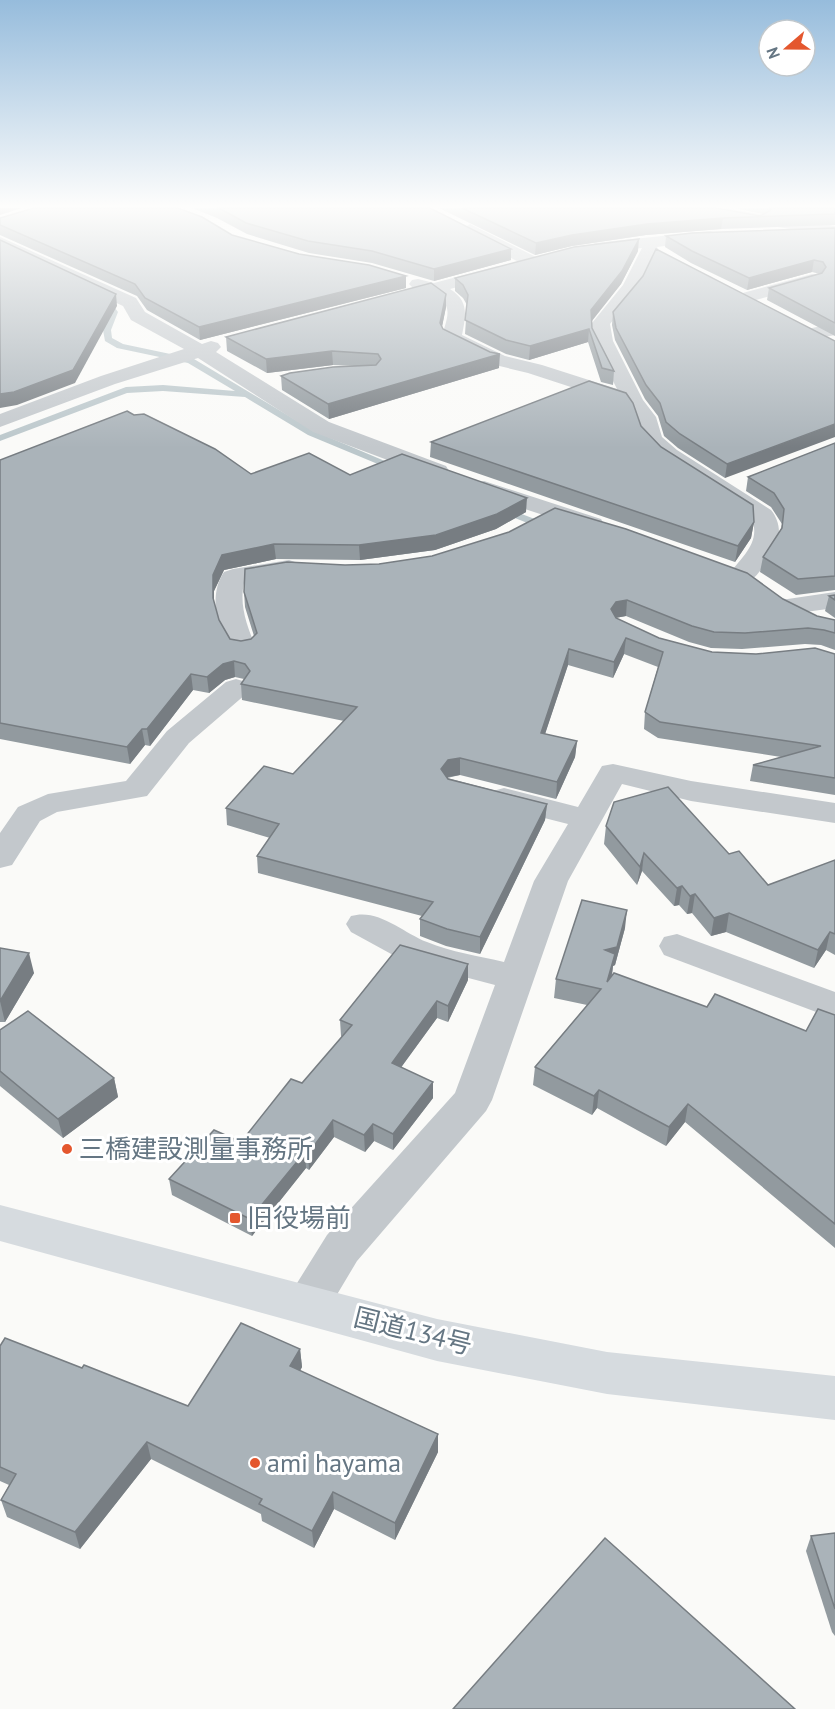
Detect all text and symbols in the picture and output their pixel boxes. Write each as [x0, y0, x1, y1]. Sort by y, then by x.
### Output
north arrow [757, 18, 817, 78]
text: N [762, 45, 784, 61]
place label: 三橋建設測量事務所 [79, 1132, 313, 1165]
marker: 三橋建設測量事務所 [60, 1142, 74, 1156]
place label: 旧役場前 [247, 1201, 351, 1234]
marker: 旧役場前 [228, 1211, 242, 1225]
street label: 国道134号 [351, 1300, 476, 1361]
place label: ami hayama [267, 1446, 401, 1479]
marker: ami hayama [248, 1456, 262, 1470]

